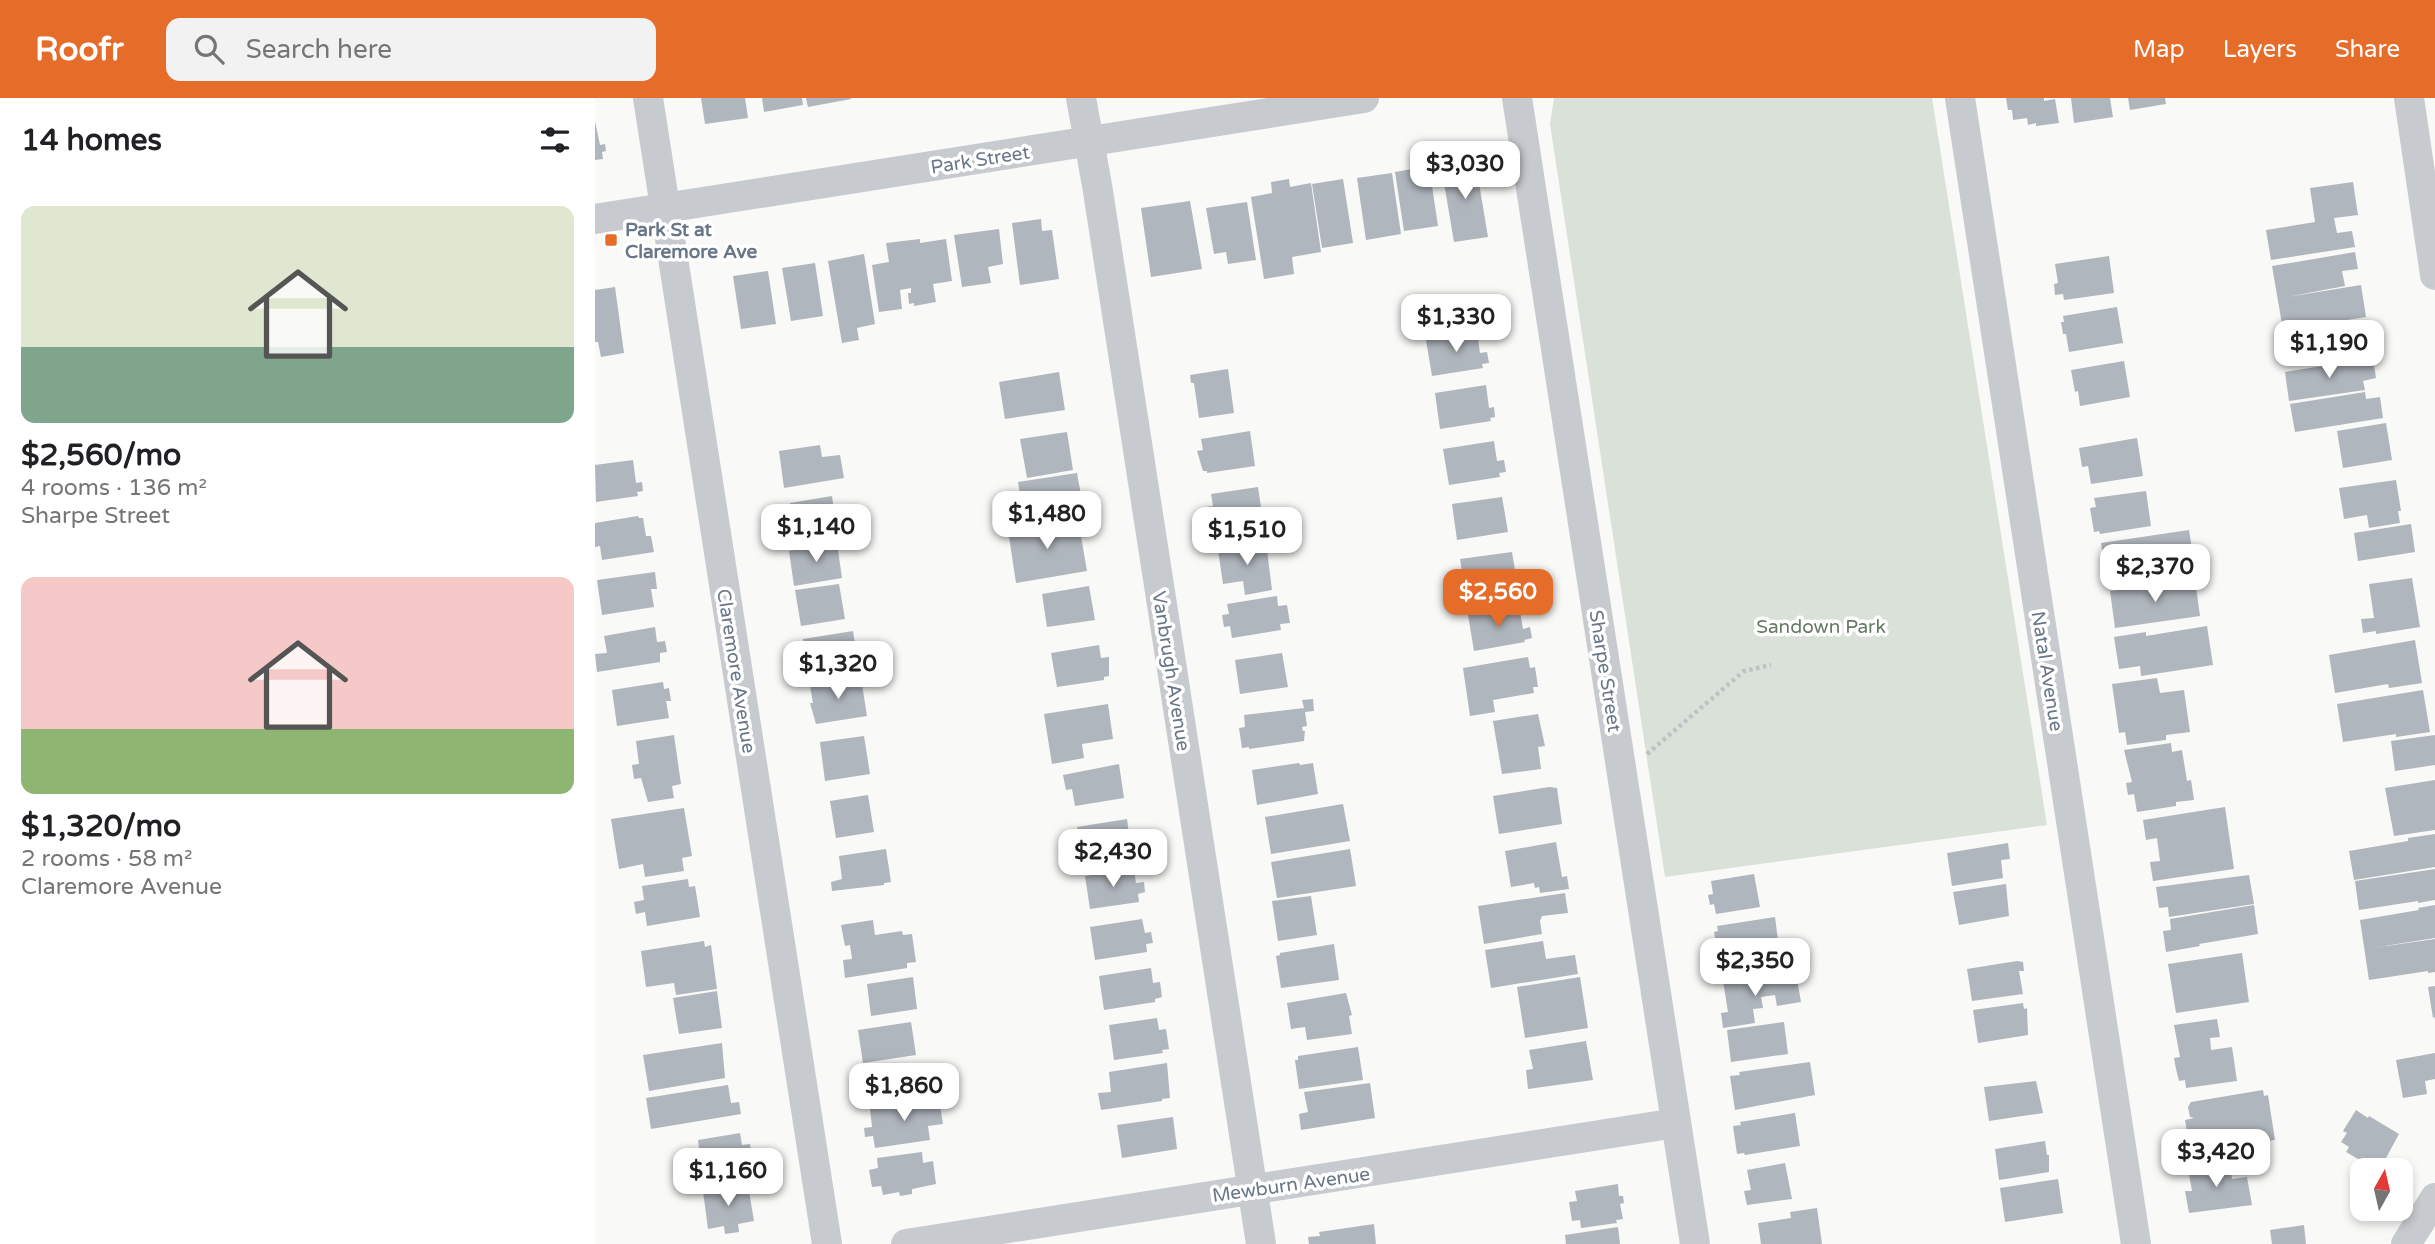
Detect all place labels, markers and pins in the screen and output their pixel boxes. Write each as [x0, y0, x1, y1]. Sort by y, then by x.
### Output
pin: $3,030 [1408, 141, 1522, 201]
place label: Park St at Claremore Ave [625, 219, 757, 263]
marker: Park St at Claremore Ave [603, 232, 619, 248]
pin: $1,330 [1399, 294, 1513, 354]
pin: $1,190 [2272, 320, 2386, 380]
pin: $1,480 [990, 491, 1104, 551]
pin: $1,140 [759, 504, 873, 564]
pin: $1,510 [1190, 508, 1304, 567]
pin: $2,370 [2098, 545, 2212, 604]
pin: $2,560 [1441, 570, 1555, 629]
pin: $1,320 [781, 642, 895, 701]
pin: $2,430 [1056, 830, 1170, 889]
pin: $2,350 [1698, 939, 1812, 998]
pin: $1,860 [847, 1063, 961, 1123]
pin: $3,420 [2159, 1130, 2273, 1189]
pin: $1,160 [671, 1148, 785, 1208]

